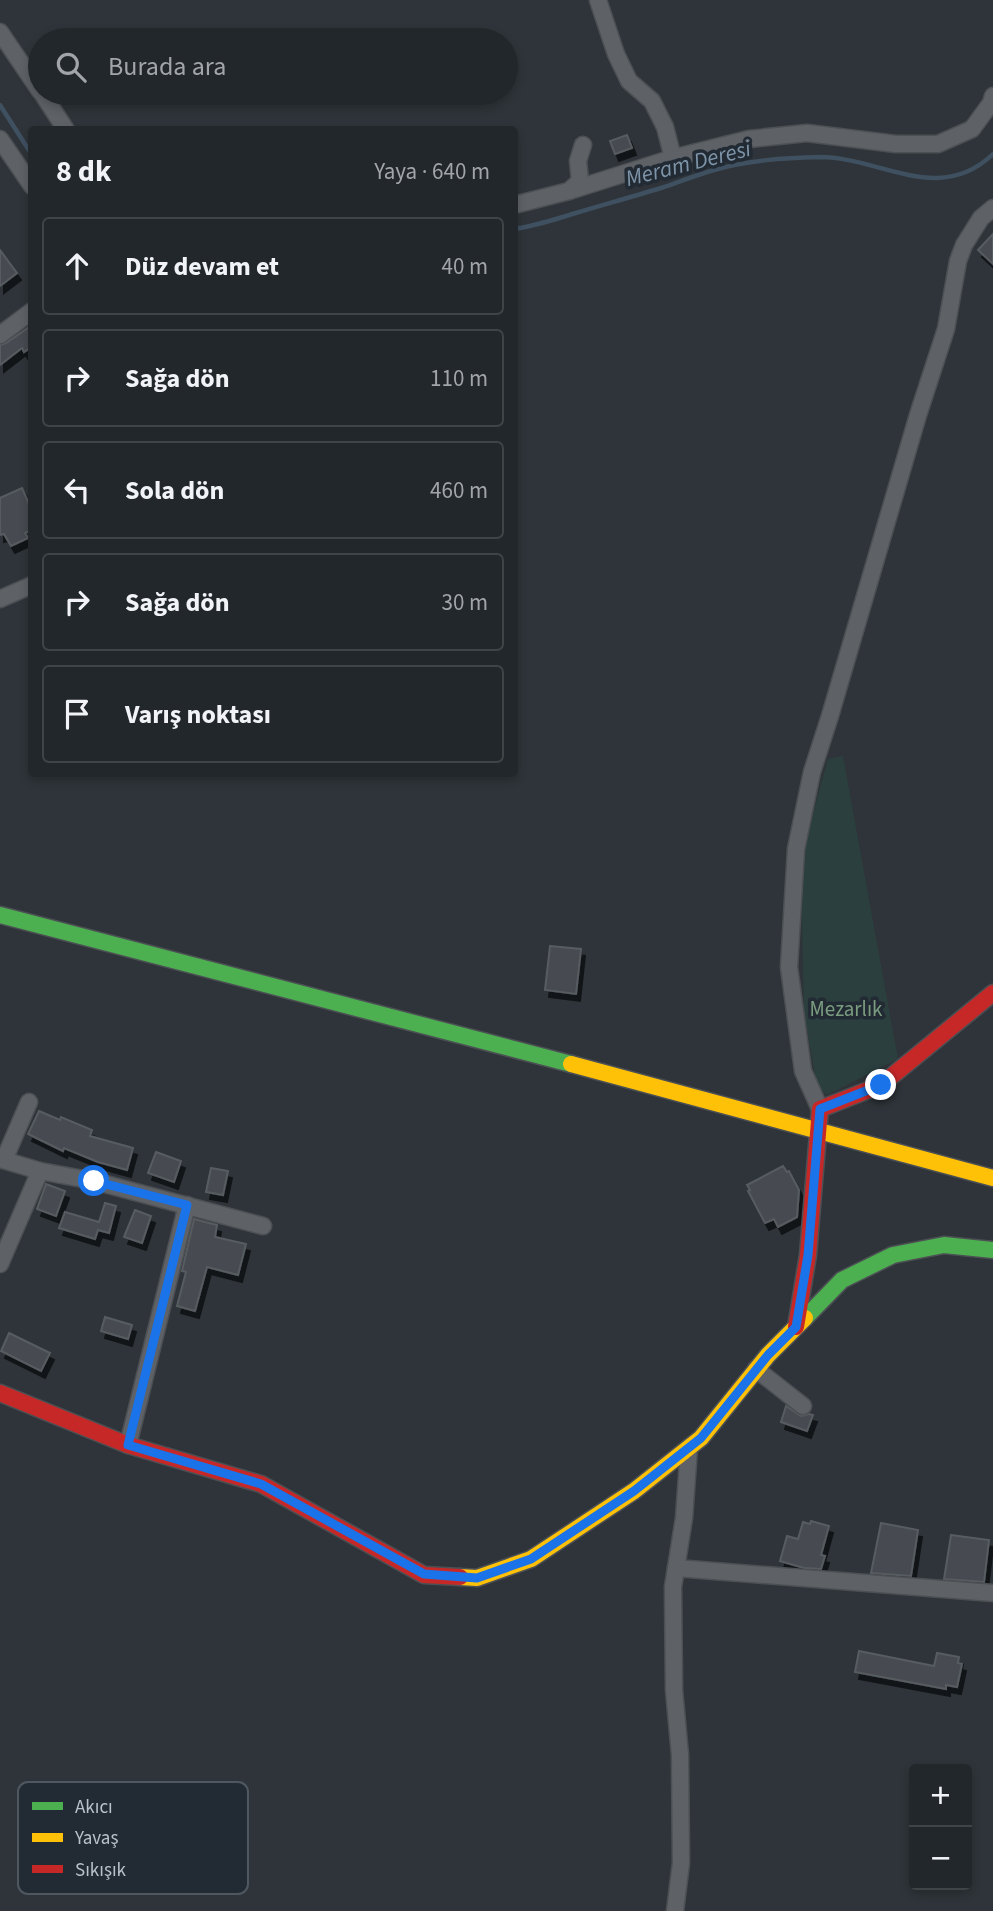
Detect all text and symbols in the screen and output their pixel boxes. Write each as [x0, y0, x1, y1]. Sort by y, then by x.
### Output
search box [28, 28, 518, 105]
icon: search [52, 48, 90, 86]
text: Burada ara [108, 48, 226, 85]
water label: Meram Deresi [622, 132, 755, 195]
text: 8 dk [56, 150, 111, 193]
text: Yaya · 640 m [374, 155, 490, 188]
icon: ahead [58, 247, 96, 285]
text: Düz devam et [125, 248, 279, 285]
text: 40 m [441, 250, 488, 283]
icon: right [58, 359, 96, 397]
text: Sağa dön [125, 360, 230, 397]
text: 110 m [430, 362, 488, 395]
icon: left [58, 471, 96, 509]
text: Sola dön [125, 472, 224, 509]
text: 460 m [430, 474, 488, 507]
icon: right [58, 583, 96, 621]
text: Sağa dön [125, 584, 230, 621]
text: 30 m [441, 586, 488, 619]
icon: arrive [58, 695, 96, 733]
text: Varış noktası [125, 696, 271, 733]
park label: Mezarlık [810, 994, 883, 1024]
route end [865, 1069, 896, 1100]
route start [78, 1165, 109, 1196]
map controls [909, 1764, 972, 1890]
button: + [909, 1764, 972, 1827]
legend [18, 1782, 248, 1894]
text: Akıcı [75, 1794, 113, 1821]
text: Yavaş [74, 1825, 118, 1852]
button: − [909, 1827, 972, 1890]
text: Sıkışık [75, 1857, 127, 1884]

